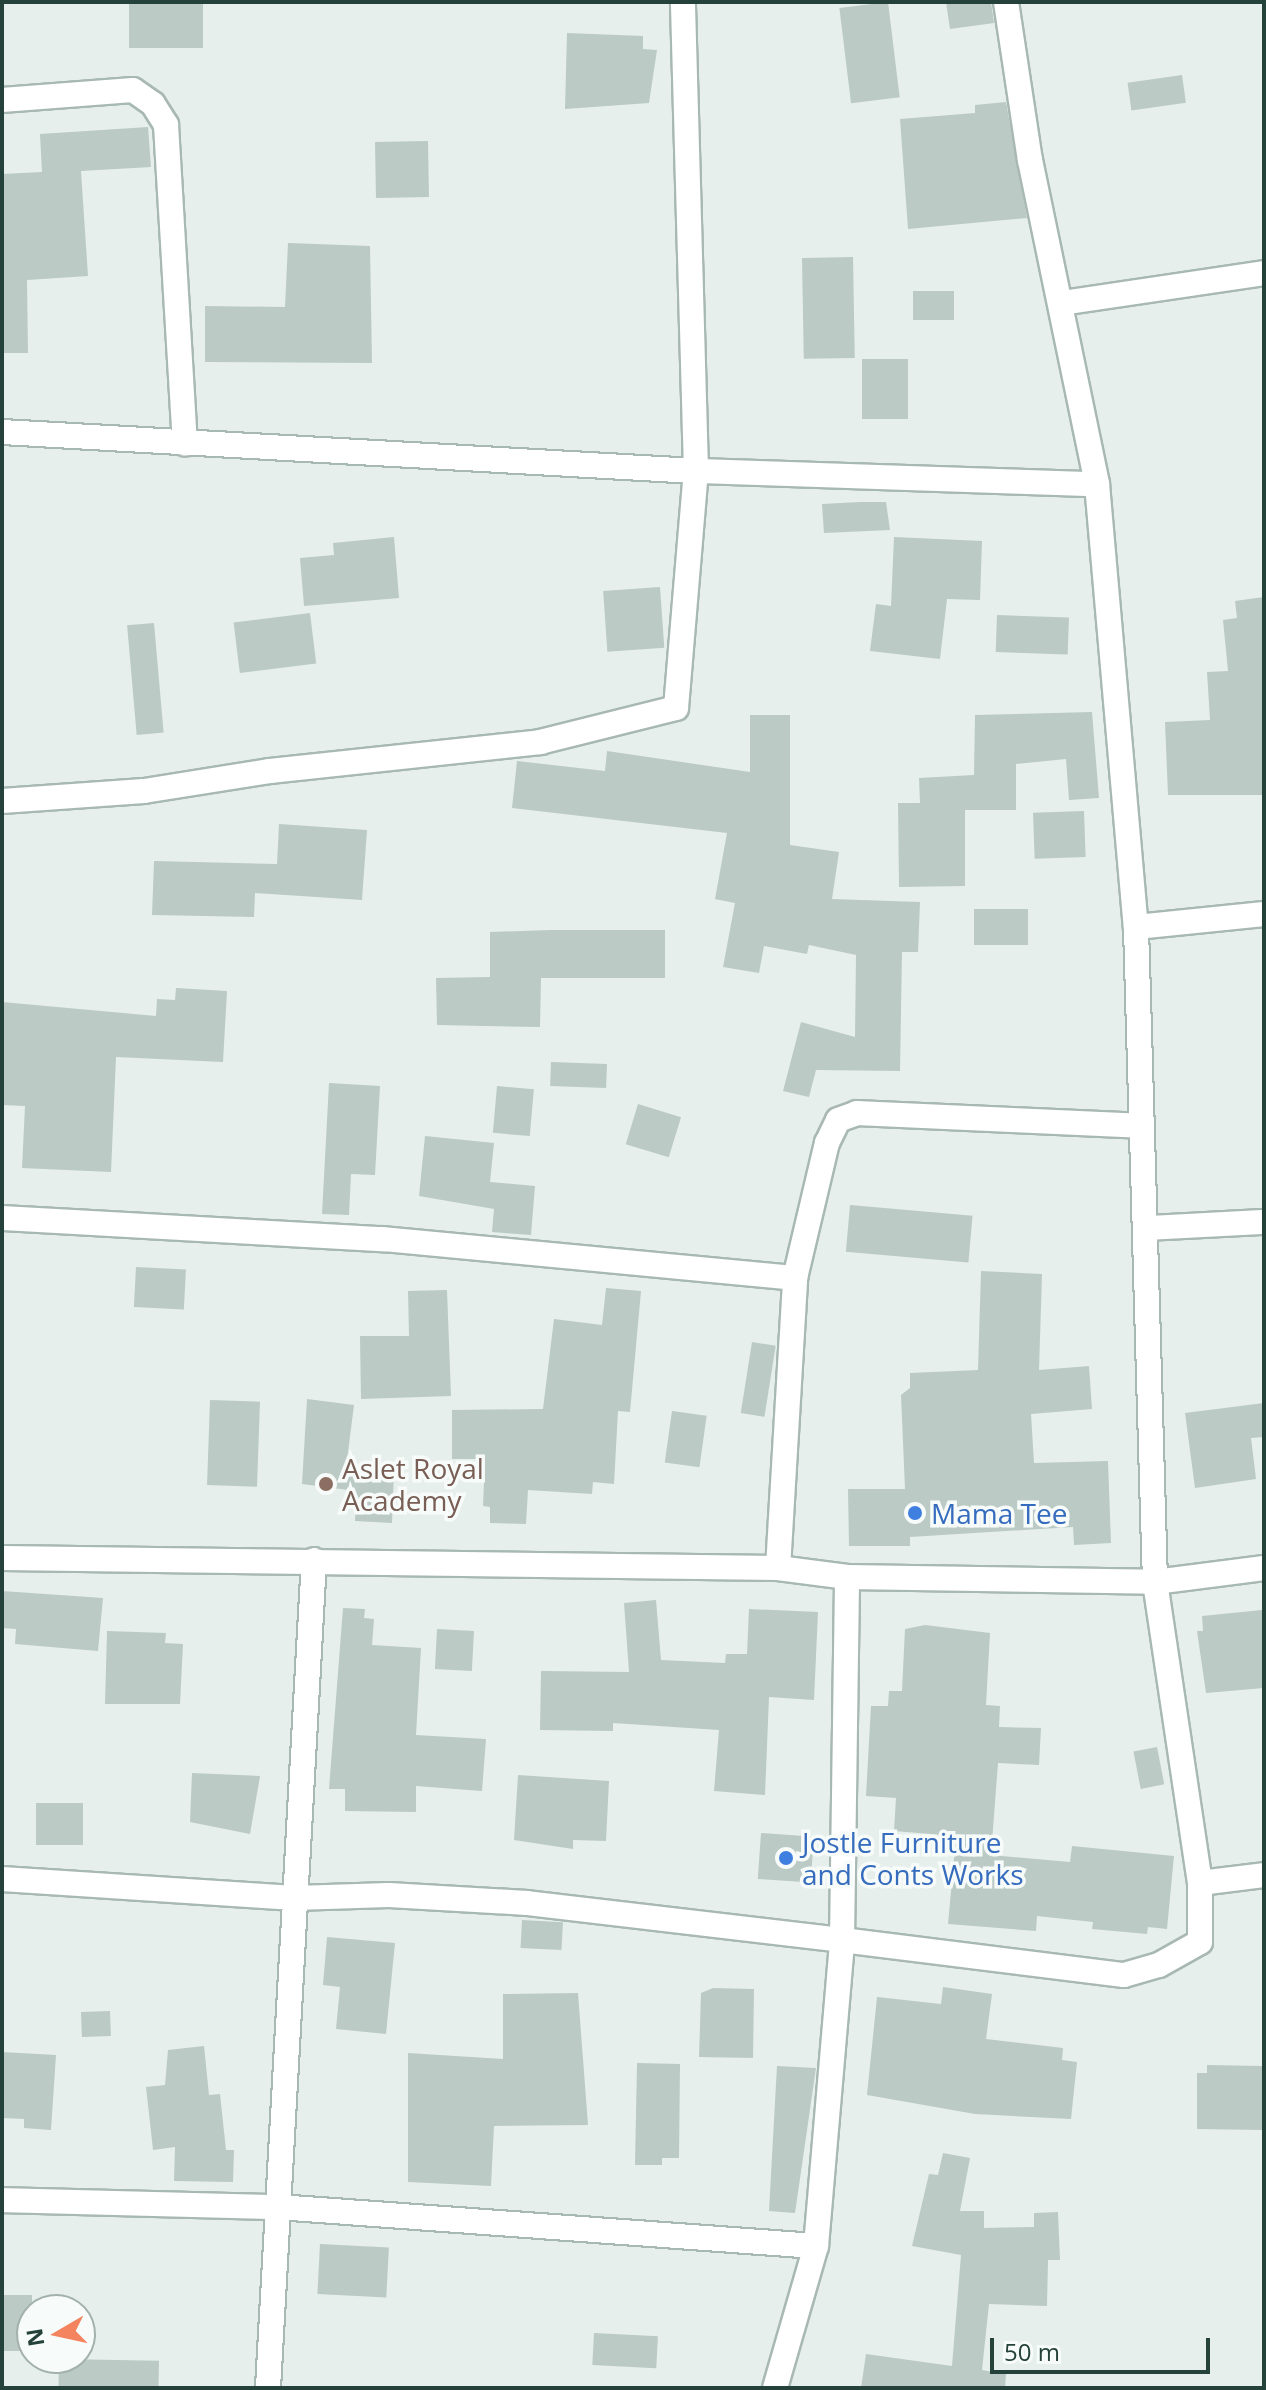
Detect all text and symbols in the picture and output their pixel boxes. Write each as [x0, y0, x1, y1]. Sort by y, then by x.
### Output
place label: Aslet Royal Academy [342, 1451, 484, 1517]
marker: Aslet Royal Academy [317, 1475, 335, 1493]
place label: Mama Tee [931, 1496, 1067, 1530]
marker: Mama Tee [906, 1504, 924, 1522]
place label: Jostle Furniture and Conts Works [802, 1825, 1024, 1891]
marker: Jostle Furniture and Conts Works [777, 1849, 795, 1867]
north arrow [16, 2294, 96, 2374]
scale bar [994, 2322, 1214, 2372]
text: N [18, 2326, 50, 2349]
text: 50 m [1004, 2335, 1060, 2368]

